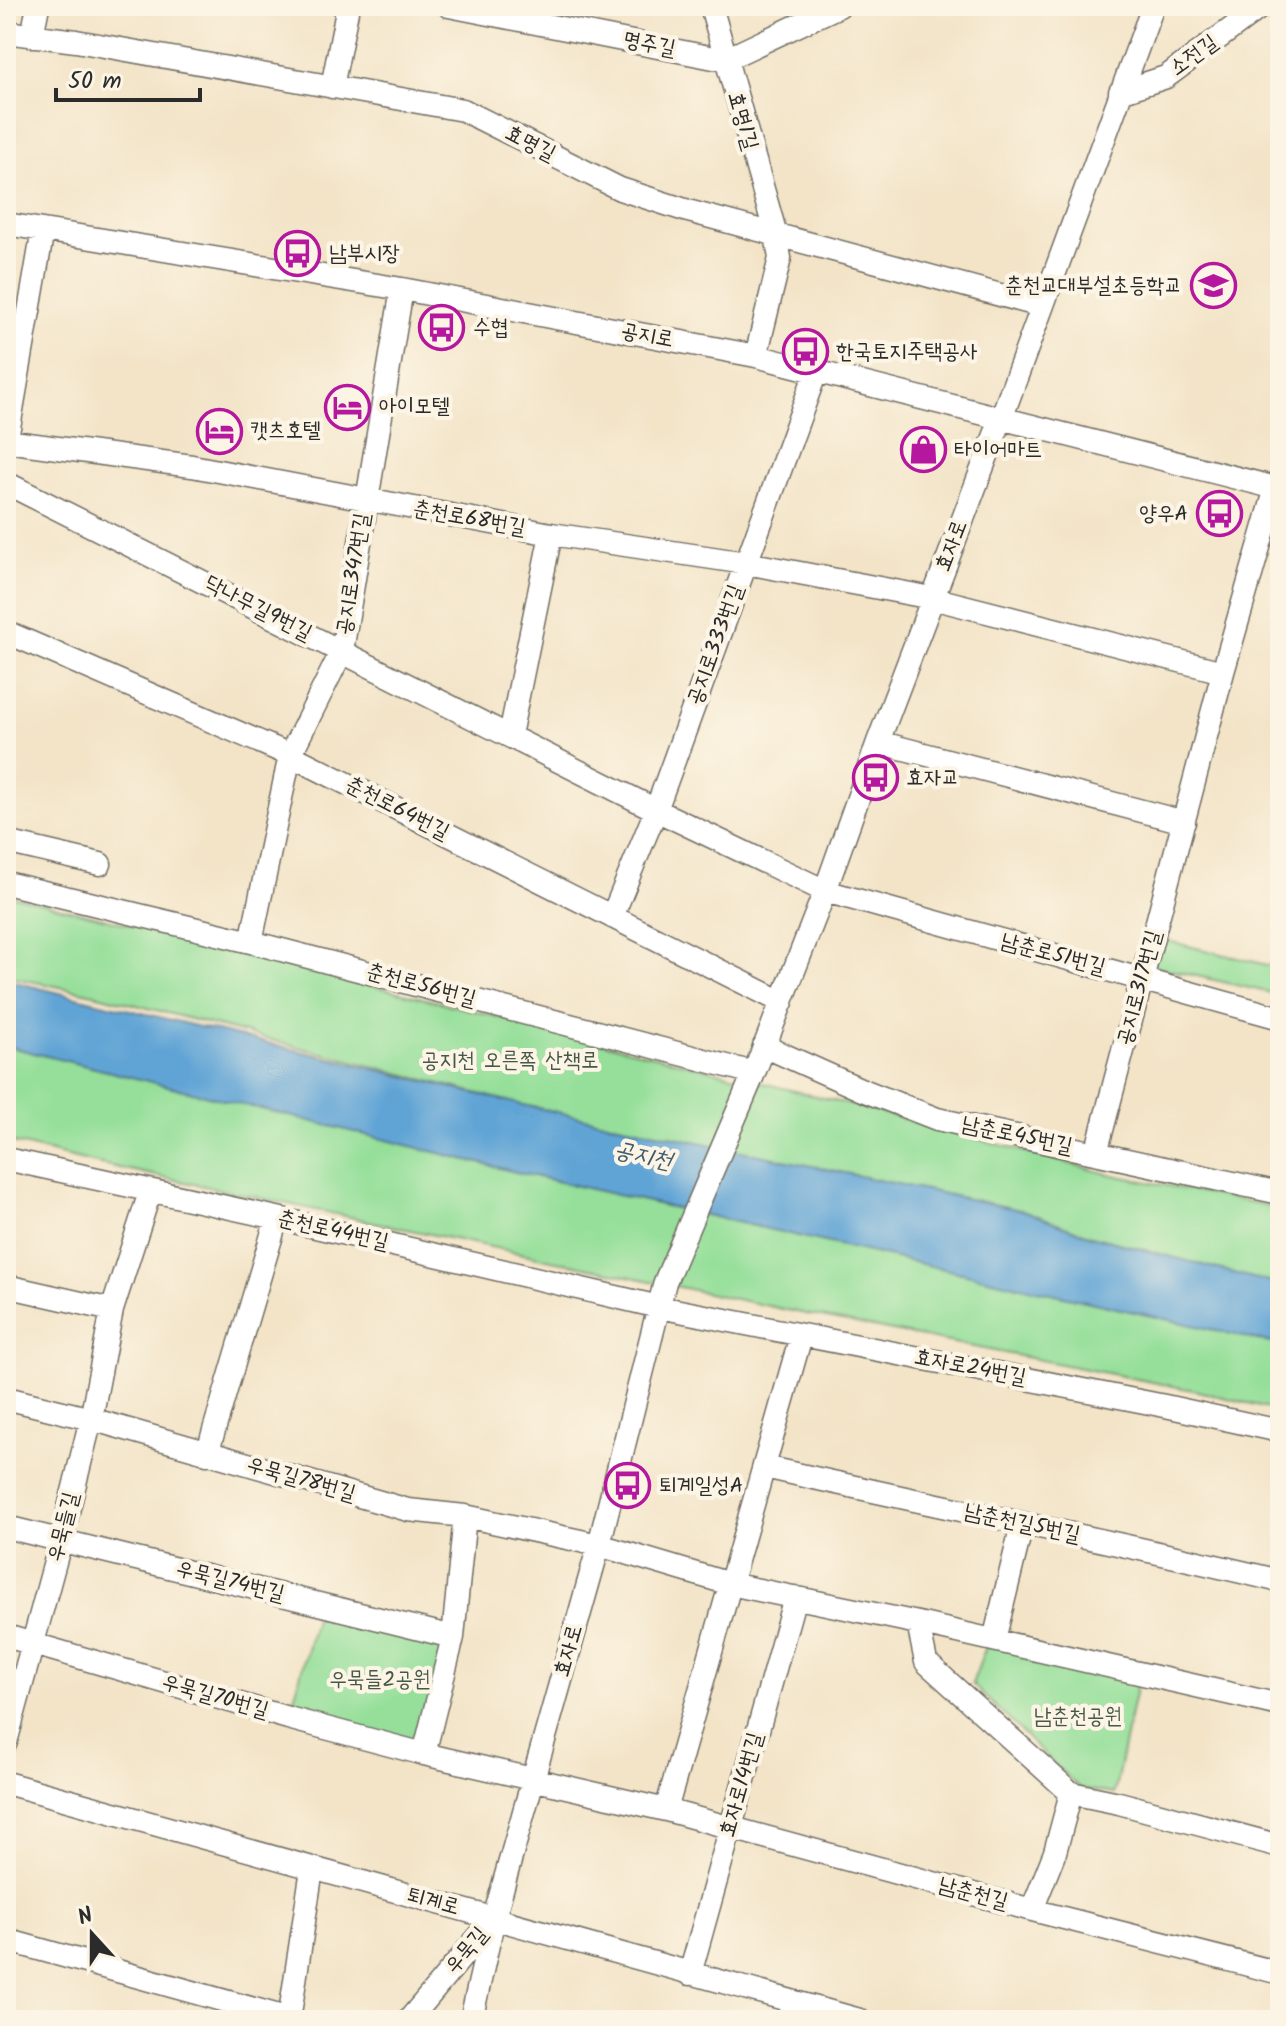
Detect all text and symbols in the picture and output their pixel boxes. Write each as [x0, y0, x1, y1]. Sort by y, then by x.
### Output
street label: 명주길 [620, 23, 679, 67]
street label: 소전길 [1162, 26, 1226, 86]
scale bar [56, 52, 200, 102]
text: 50 m [68, 62, 122, 101]
street label: 효명1길 [717, 87, 767, 155]
street label: 효명길 [498, 116, 562, 172]
bus stop icon: 남부시장 [274, 230, 322, 278]
place label: 남부시장 [329, 237, 400, 272]
school or university icon: 춘천교대부설초등학교 [1189, 262, 1237, 310]
place label: 춘천교대부설초등학교 [1005, 269, 1182, 304]
bus stop icon: 수협 [418, 304, 466, 352]
place label: 수협 [473, 311, 508, 346]
street label: 공지로 [618, 314, 676, 358]
bus stop icon: 한국토지주택공사 [781, 328, 829, 376]
place label: 한국토지주택공사 [836, 335, 978, 370]
hotel icon: 아이모텔 [324, 383, 372, 431]
place label: 아이모텔 [379, 390, 450, 425]
hotel icon: 캣츠호텔 [195, 407, 243, 455]
place label: 캣츠호텔 [250, 414, 321, 449]
shop icon: 타이어마트 [899, 426, 947, 474]
place label: 타이어마트 [954, 433, 1043, 468]
bus stop icon: 양우A [1195, 490, 1243, 538]
street label: 춘천로68번길 [410, 492, 528, 546]
place label: 양우A [1139, 497, 1188, 532]
street label: 공지로347번길 [327, 510, 381, 638]
street label: 효자로 [926, 515, 978, 577]
street label: 닥나무길9번길 [198, 567, 318, 651]
street label: 공지로333번길 [678, 579, 754, 710]
bus stop icon: 효자교 [851, 754, 899, 802]
place label: 효자교 [906, 761, 959, 796]
street label: 춘천로64번길 [339, 768, 455, 850]
street label: 남춘로51번길 [997, 924, 1110, 986]
street label: 공지로317번길 [1108, 926, 1172, 1050]
street label: 춘천로56번길 [362, 955, 480, 1018]
park label: 공지천 오른쪽 산책로 [422, 1044, 598, 1079]
street label: 남춘로45번길 [958, 1107, 1076, 1165]
water label: 공지천 [610, 1130, 678, 1182]
street label: 춘천로44번길 [274, 1201, 392, 1261]
street label: 효자로24번길 [911, 1340, 1029, 1396]
street label: 우묵길78번길 [242, 1448, 360, 1512]
bus stop icon: 퇴계일성A [604, 1462, 652, 1510]
place label: 퇴계일성A [659, 1469, 743, 1504]
street label: 우묵들길 [38, 1488, 90, 1566]
street label: 남춘천길5번길 [961, 1495, 1084, 1553]
street label: 우묵길74번길 [172, 1552, 288, 1612]
street label: 효자로 [545, 1621, 593, 1681]
park label: 우묵들2공원 [329, 1663, 431, 1698]
street label: 우묵길70번길 [157, 1665, 273, 1729]
park label: 남춘천공원 [1034, 1700, 1122, 1735]
street label: 효자로14번길 [710, 1728, 774, 1842]
street label: 남춘천길 [934, 1868, 1012, 1920]
street label: 퇴계로 [403, 1878, 463, 1926]
north arrow [52, 1894, 132, 1974]
text: N [73, 1899, 99, 1936]
street label: 우묵길 [437, 1919, 498, 1983]

